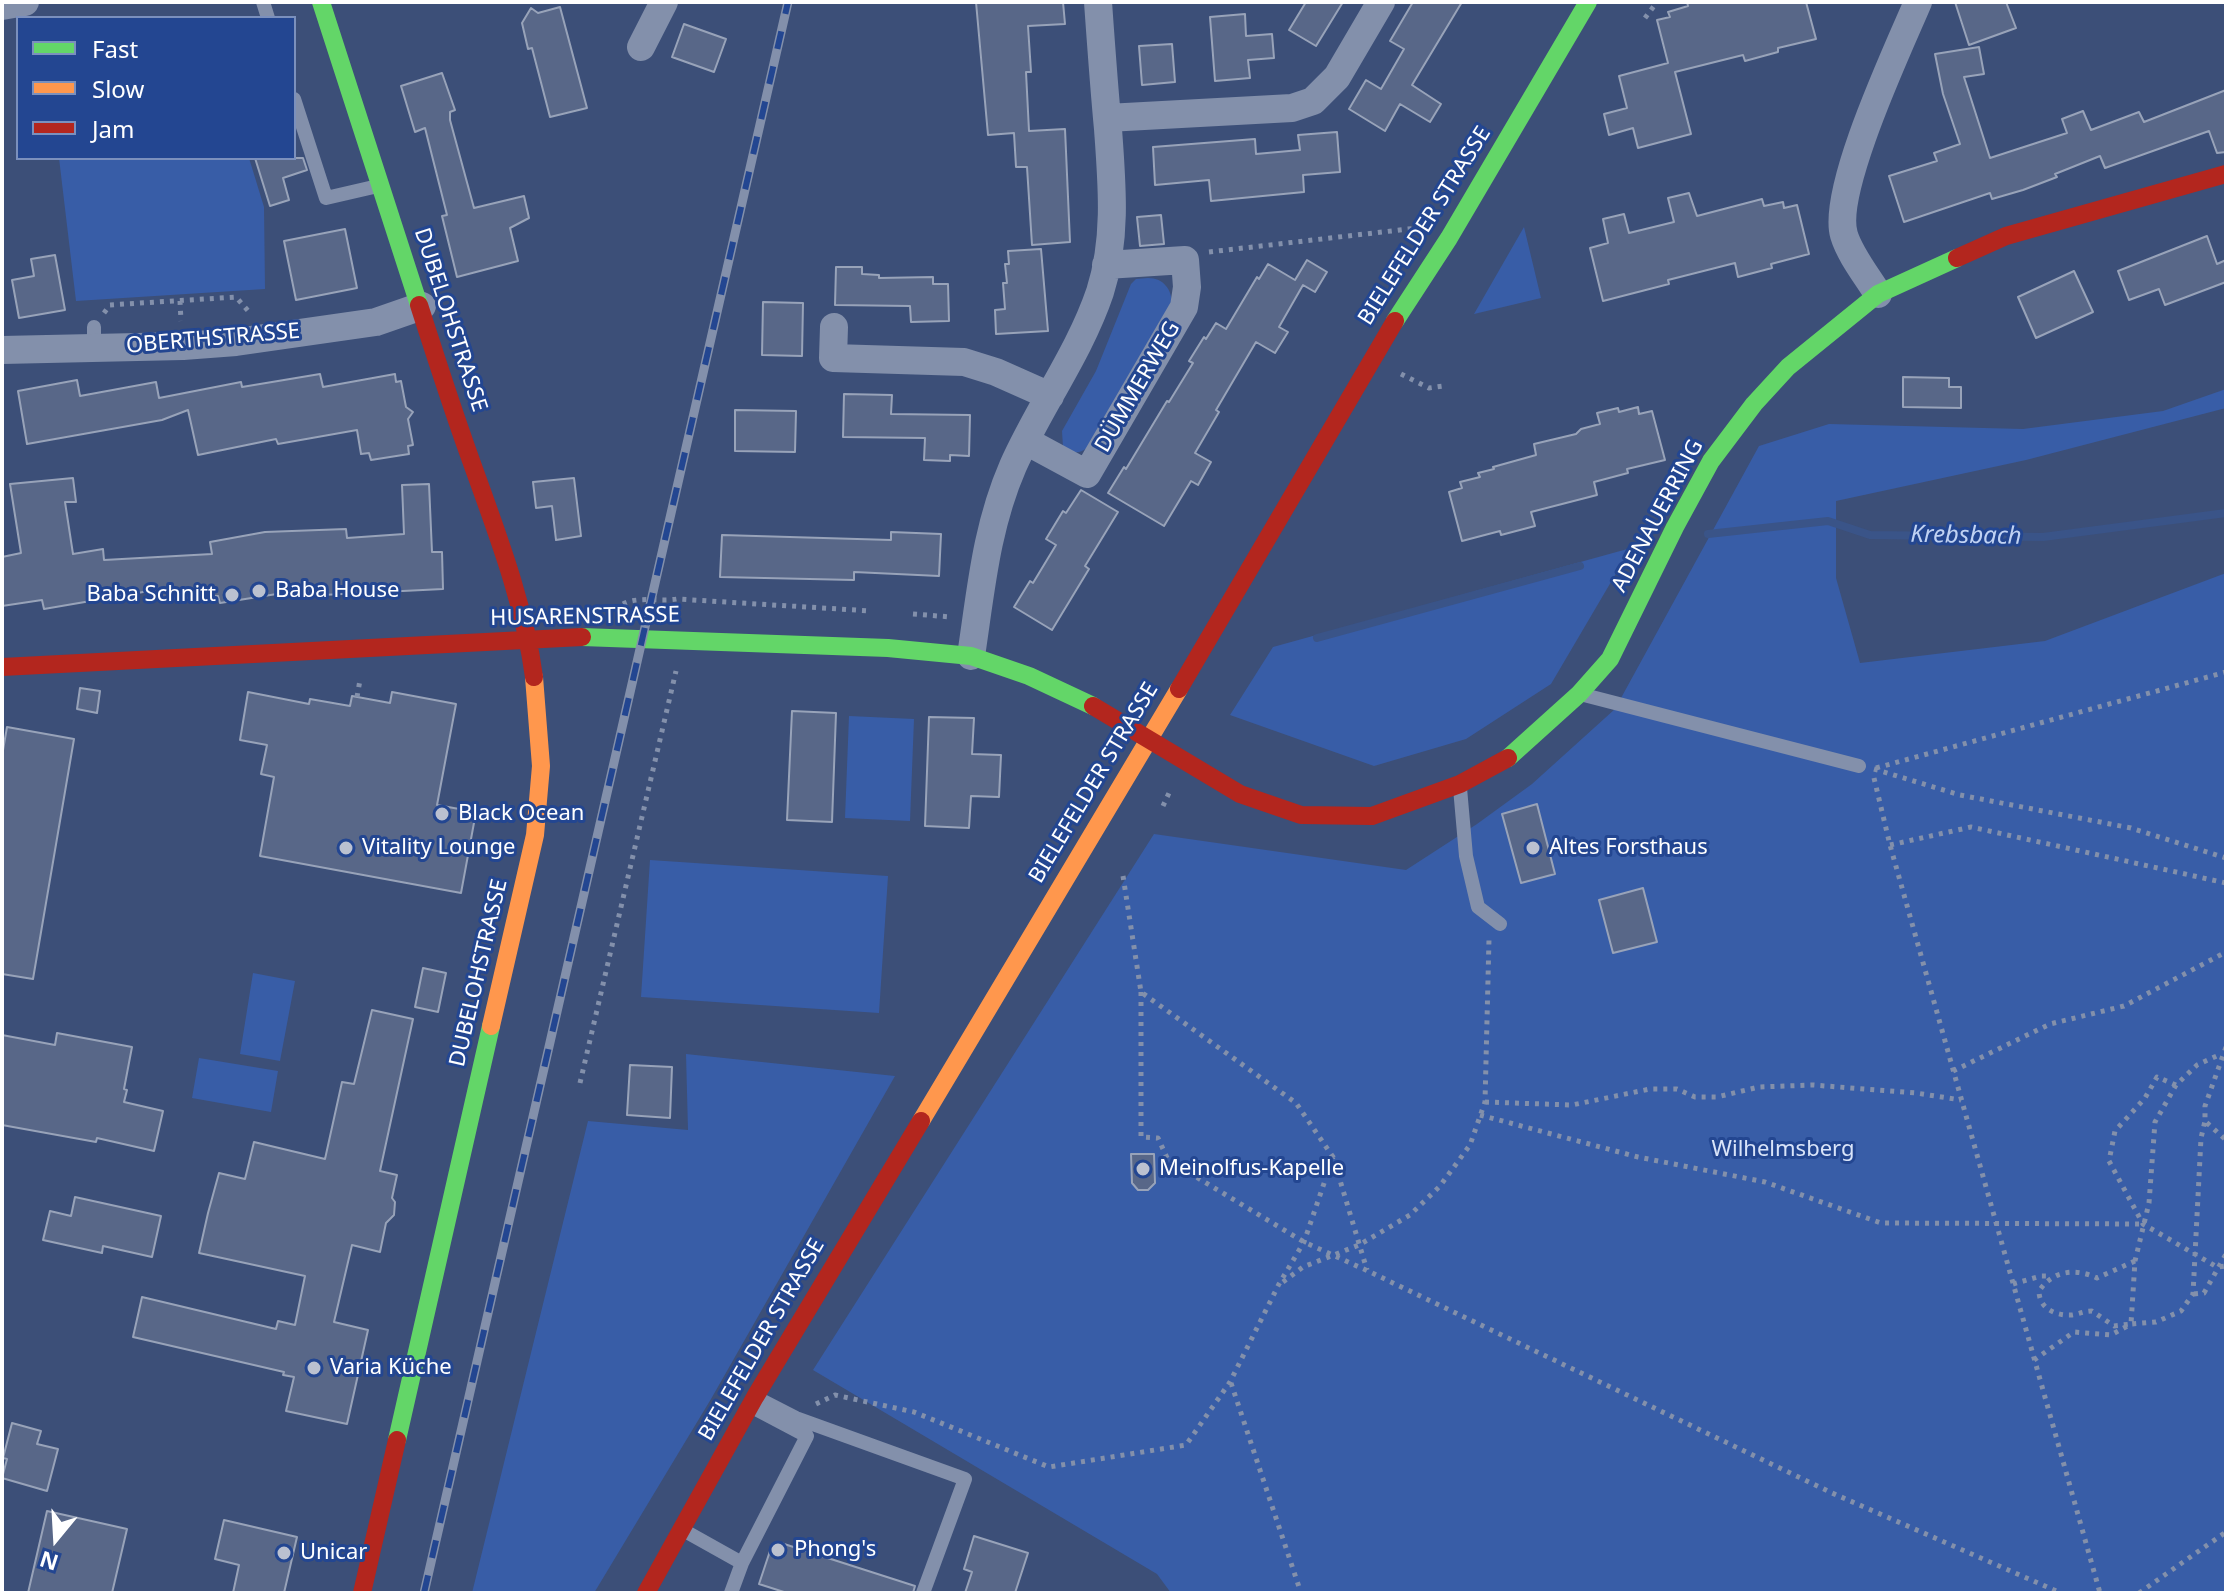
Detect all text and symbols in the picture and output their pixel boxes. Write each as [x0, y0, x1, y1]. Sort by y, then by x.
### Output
legend [16, 16, 296, 160]
text: Fast [92, 32, 138, 65]
text: Slow [92, 72, 144, 105]
text: Jam [92, 112, 134, 145]
street label: BIELEFELDER STRASSE [1353, 122, 1497, 330]
street label: DUBELOHSTRASSE [408, 225, 492, 415]
street label: DÜMMERWEG [1090, 317, 1186, 457]
street label: OBERTHSTRASSE [125, 318, 301, 360]
street label: ADENAUERRING [1607, 435, 1709, 597]
water label: Krebsbach [1910, 521, 2022, 551]
place label: Baba House [275, 578, 399, 604]
place label: Baba Schnitt [86, 582, 216, 608]
marker: Baba House [250, 582, 268, 600]
marker: Baba Schnitt [223, 586, 241, 604]
street label: HUSARENSTRASSE [490, 602, 680, 632]
street label: BIELEFELDER STRASSE [1024, 678, 1164, 888]
place label: Black Ocean [458, 801, 584, 827]
marker: Black Ocean [433, 805, 451, 823]
place label: Vitality Lounge [362, 835, 515, 861]
place label: Altes Forsthaus [1549, 835, 1708, 861]
marker: Vitality Lounge [337, 839, 355, 857]
marker: Altes Forsthaus [1524, 839, 1542, 857]
street label: DUBELOHSTRASSE [445, 877, 513, 1069]
park label: Wilhelmsberg [1712, 1137, 1854, 1163]
place label: Meinolfus-Kapelle [1159, 1156, 1344, 1182]
marker: Meinolfus-Kapelle [1134, 1160, 1152, 1178]
street label: BIELEFELDER STRASSE [693, 1234, 831, 1446]
place label: Varia Küche [330, 1355, 452, 1381]
marker: Varia Küche [305, 1359, 323, 1377]
north arrow [16, 1499, 96, 1579]
place label: Phong's [794, 1537, 876, 1563]
place label: Unicar [300, 1540, 367, 1566]
marker: Phong's [769, 1541, 787, 1559]
marker: Unicar [275, 1544, 293, 1562]
text: N [35, 1545, 62, 1579]

